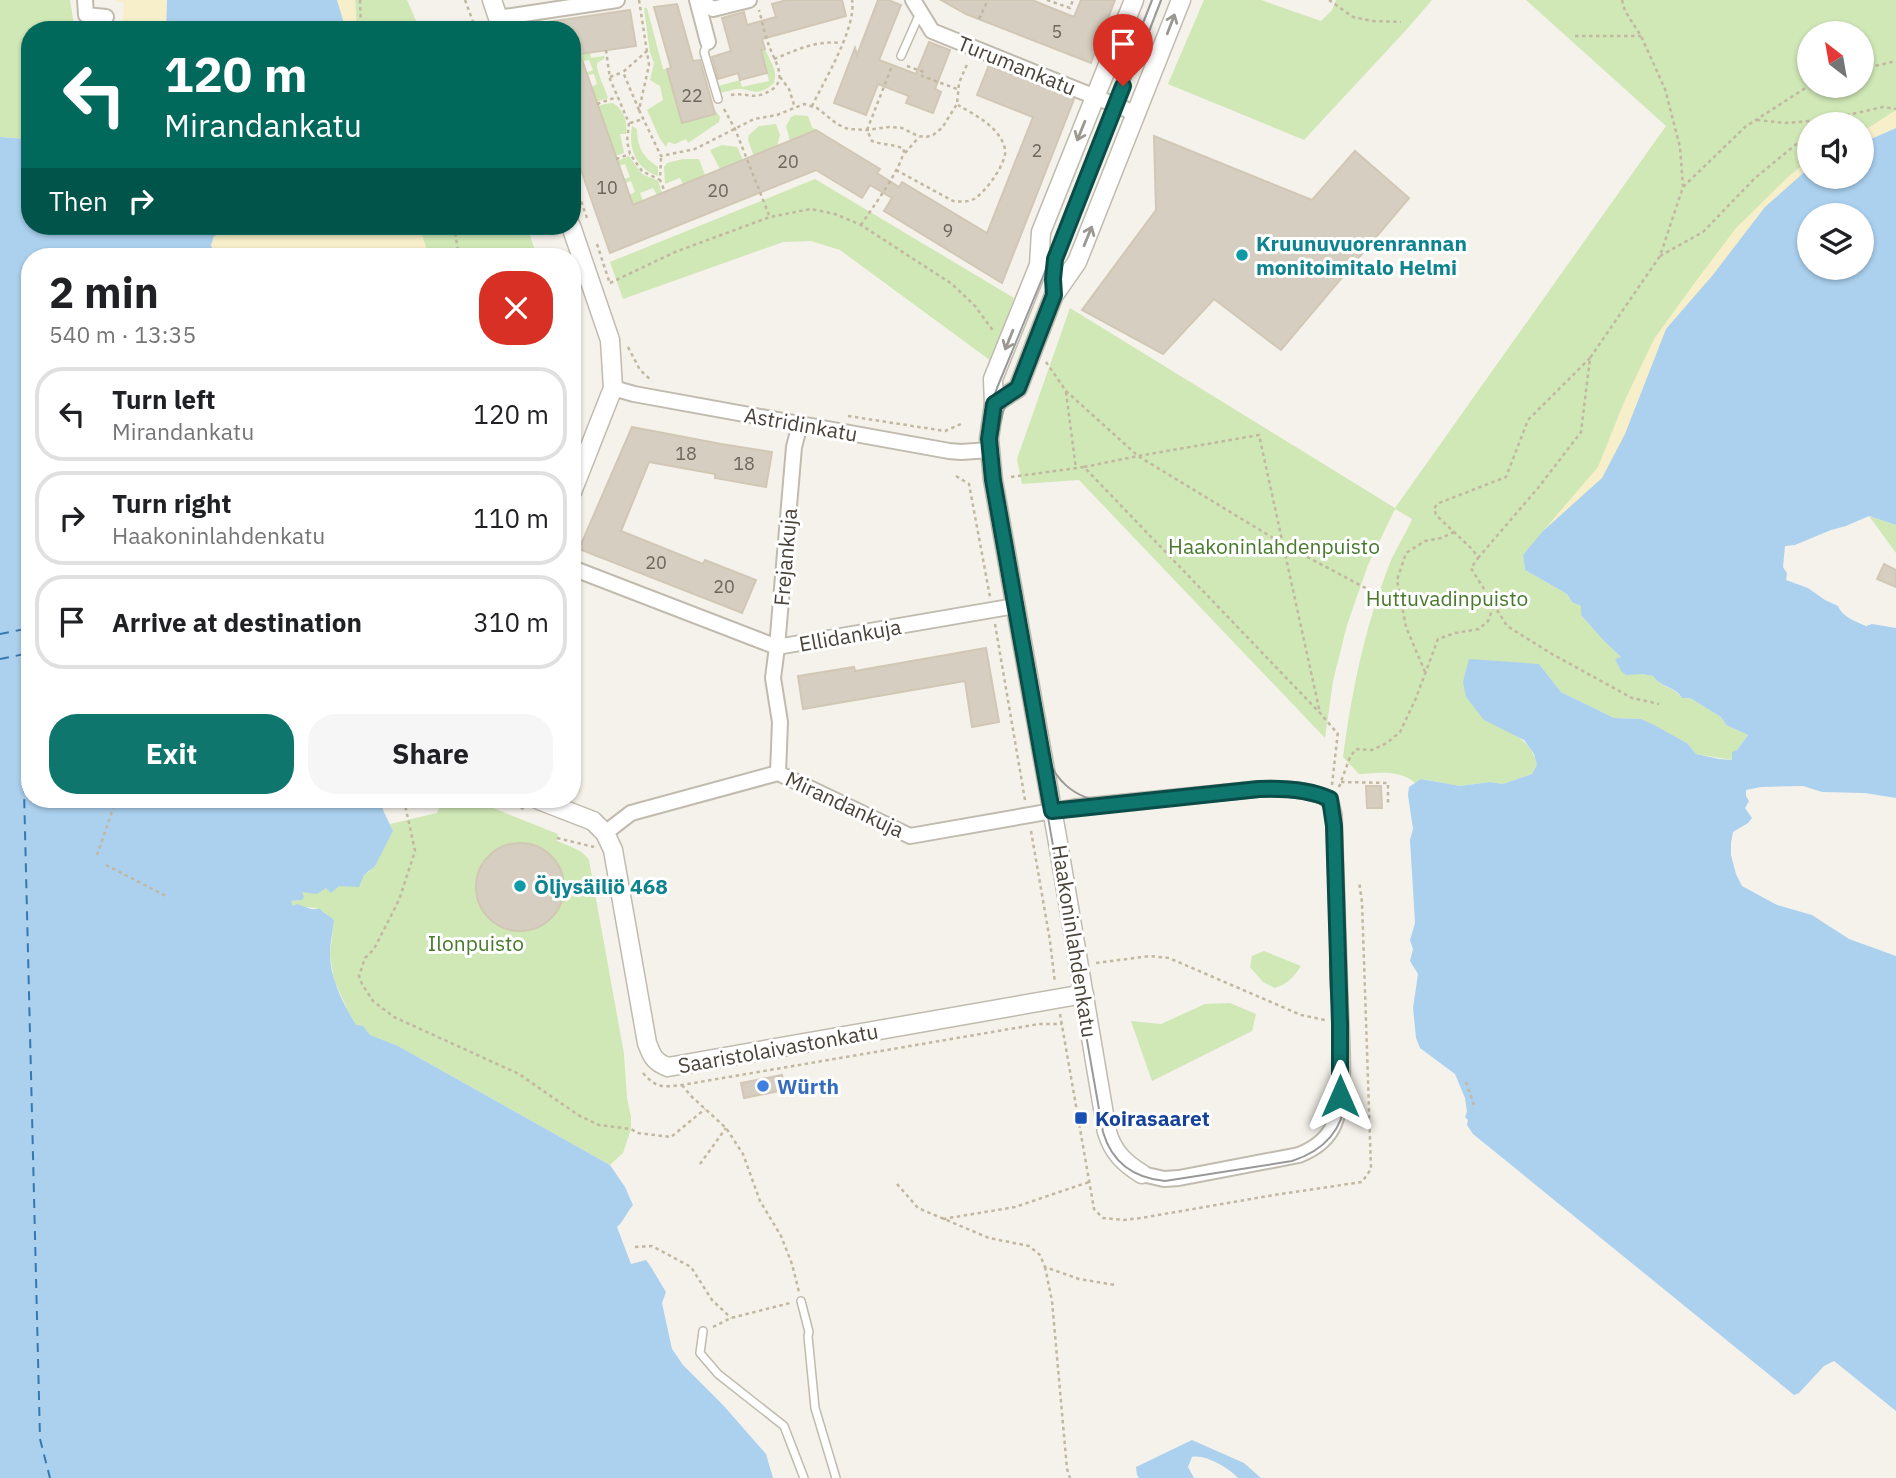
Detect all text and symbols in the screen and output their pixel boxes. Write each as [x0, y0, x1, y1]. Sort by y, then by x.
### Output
pin [1093, 14, 1153, 86]
one-way arrow [1166, 14, 1178, 36]
house number: 5 [1052, 20, 1062, 43]
north arrow [1797, 21, 1874, 98]
map controls [1797, 21, 1874, 280]
icon: arrive [1104, 25, 1142, 63]
street label: Turumankatu [954, 29, 1080, 101]
text: 120 m [164, 42, 308, 105]
icon: left [49, 49, 140, 140]
house number: 22 [681, 84, 703, 107]
text: Mirandankatu [164, 104, 362, 146]
button: sound [1797, 112, 1874, 189]
one-way arrow [1073, 120, 1086, 142]
house number: 2 [1032, 139, 1042, 162]
house number: 20 [777, 150, 799, 173]
house number: 10 [596, 176, 618, 199]
house number: 20 [707, 179, 729, 202]
icon: right [122, 182, 160, 220]
text: Then [49, 184, 108, 218]
button: layers [1797, 203, 1874, 280]
house number: 9 [943, 219, 953, 242]
one-way arrow [1082, 226, 1095, 247]
place label: Kruunuvuorenrannan monitoimitalo Helmi [1256, 229, 1467, 281]
marker: Kruunuvuorenrannan monitoimitalo Helmi [1234, 247, 1250, 263]
text: 2 min [49, 265, 159, 320]
button: close [479, 271, 553, 345]
text: 540 m · 13:35 [49, 319, 196, 349]
one-way arrow [1002, 329, 1015, 351]
text: Turn left [112, 382, 215, 416]
icon: left [53, 395, 91, 433]
text: 120 m [473, 397, 549, 431]
street label: Astridinkatu [742, 400, 860, 448]
text: Mirandankatu [112, 416, 254, 446]
house number: 18 [675, 442, 697, 465]
house number: 18 [733, 452, 755, 475]
text: Turn right [112, 486, 231, 520]
icon: right [53, 499, 91, 537]
text: 110 m [473, 501, 549, 535]
street label: Frejankuja [767, 507, 803, 607]
text: Haakoninlahdenkatu [112, 520, 325, 550]
park label: Haakoninlahdenpuisto [1168, 532, 1380, 560]
house number: 20 [645, 551, 667, 574]
house number: 20 [713, 575, 735, 598]
park label: Huttuvadinpuisto [1366, 584, 1528, 612]
icon: arrive [53, 603, 91, 641]
text: Arrive at destination [112, 605, 362, 639]
text: 310 m [473, 605, 549, 639]
street label: Ellidankuja [797, 612, 903, 658]
button: Exit [49, 714, 294, 794]
button: Share [308, 714, 553, 794]
street label: Mirandankuja [781, 764, 909, 844]
street label: Haakoninlahdenkatu [1046, 843, 1104, 1039]
place label: Öljysäiliö 468 [534, 872, 668, 900]
marker: Öljysäiliö 468 [512, 878, 528, 894]
park label: Ilonpuisto [428, 929, 524, 957]
street label: Saaristolaivastonkatu [676, 1017, 880, 1079]
position arrow [1303, 1059, 1377, 1133]
place label: Würth [777, 1072, 839, 1100]
marker: Würth [755, 1078, 771, 1094]
place label: Koirasaaret [1095, 1104, 1210, 1132]
marker: Koirasaaret [1073, 1110, 1089, 1126]

